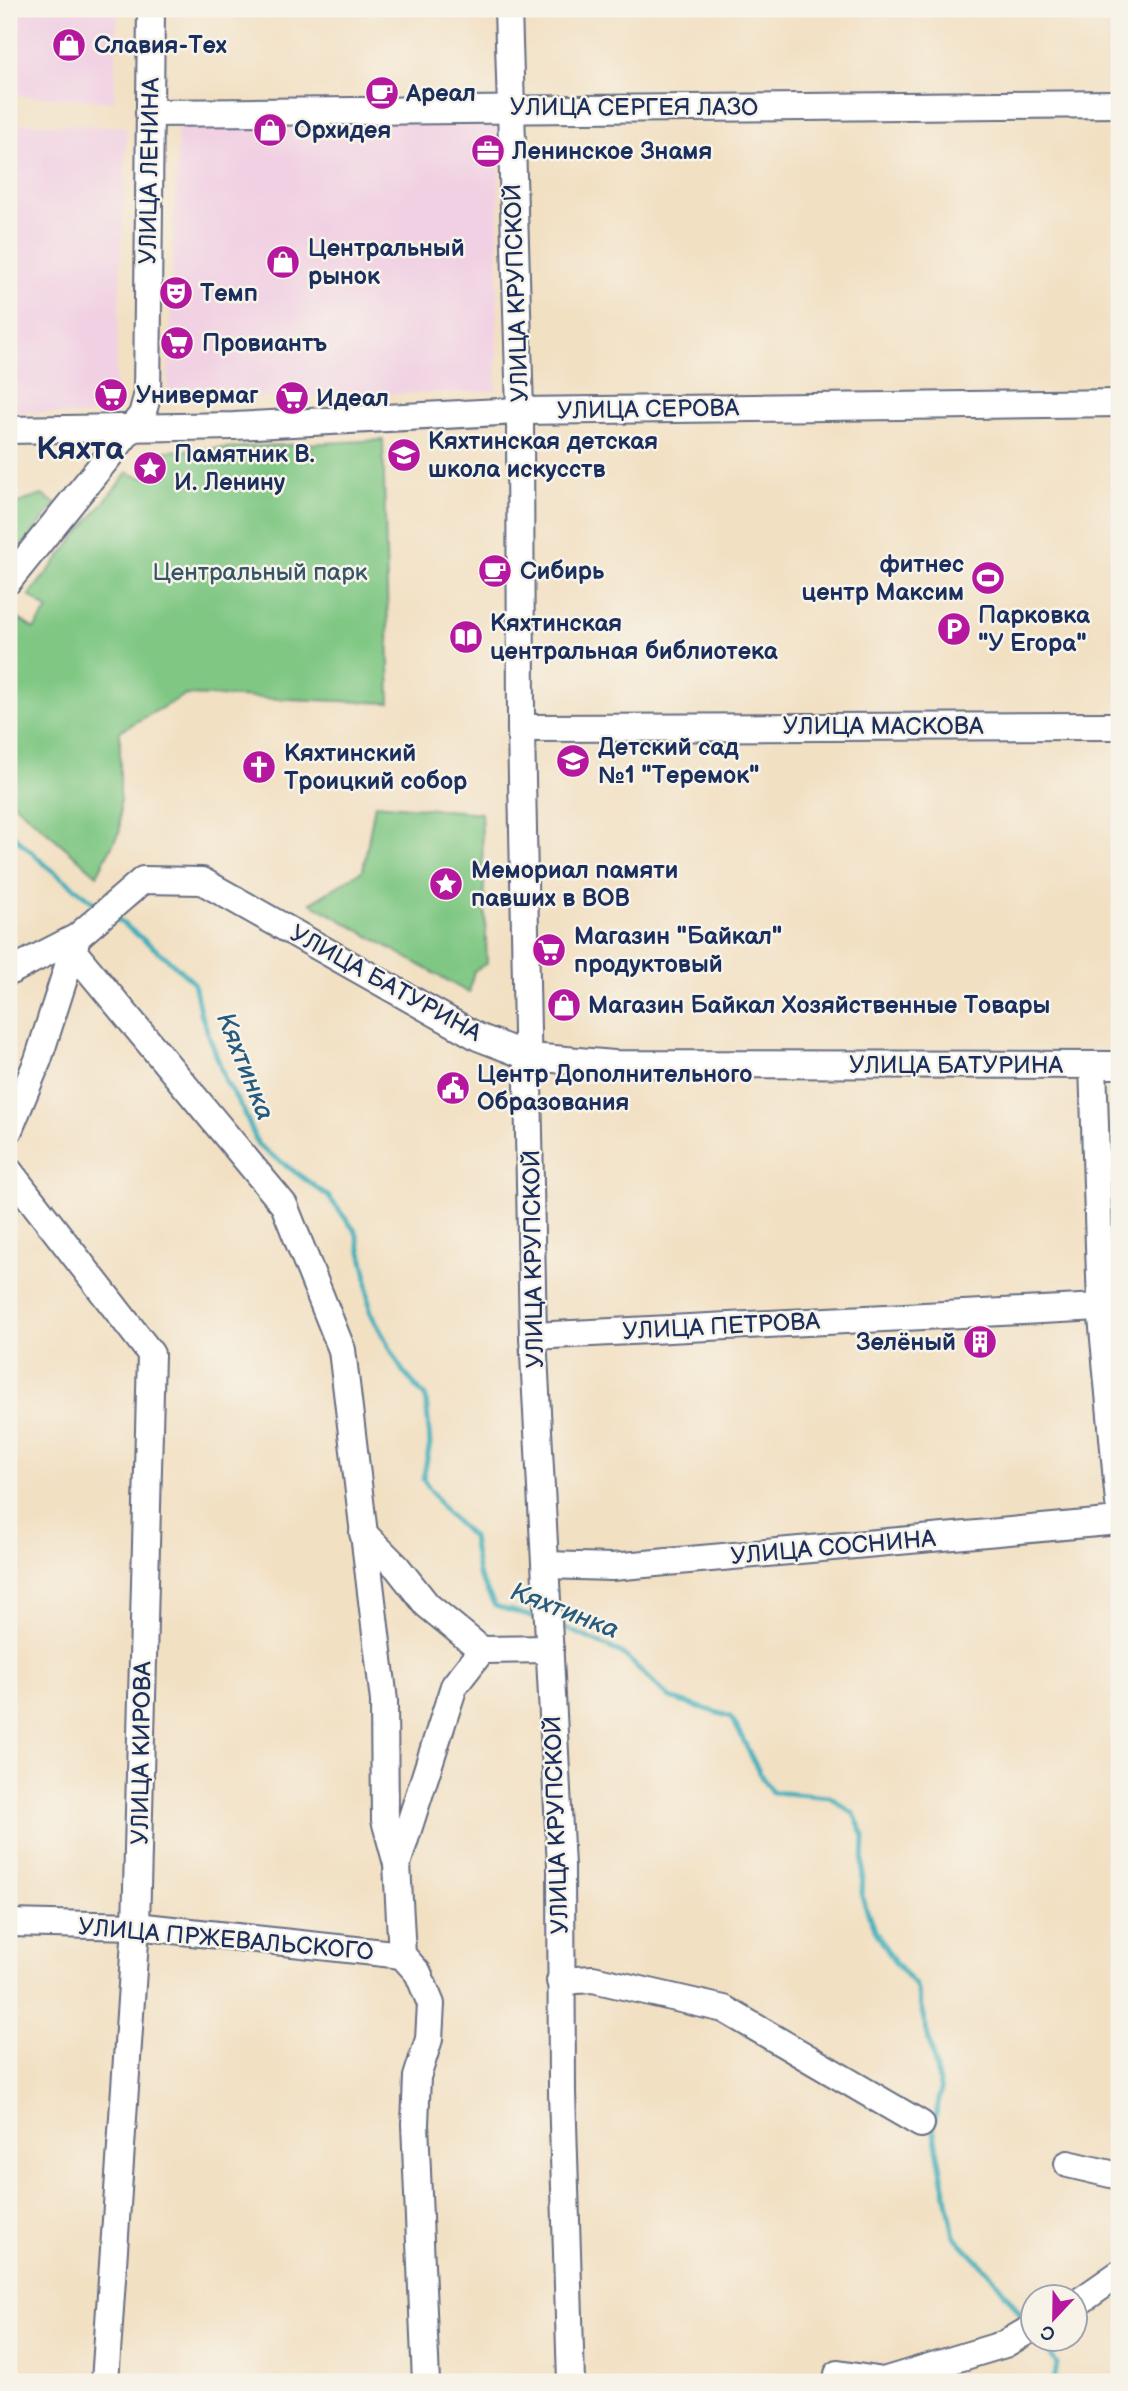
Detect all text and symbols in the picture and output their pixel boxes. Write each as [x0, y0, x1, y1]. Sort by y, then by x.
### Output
shop icon: Славия-Тех [50, 26, 88, 64]
place label: Славия-Тех [94, 31, 227, 60]
cafe icon: Ареал [363, 74, 401, 112]
street label: УЛИЦА ЛЕНИНА [133, 77, 166, 265]
place label: Ареал [405, 79, 476, 108]
street label: УЛИЦА СЕРГЕЯ ЛАЗО [510, 93, 758, 122]
shop icon: Орхидея [251, 111, 289, 149]
place label: Орхидея [294, 116, 391, 145]
office icon: Ленинское Знамя [469, 132, 507, 170]
place label: Ленинское Знамя [511, 137, 712, 166]
street label: УЛИЦА КРУПСКОЙ [498, 183, 535, 403]
place label: Центральный рынок [308, 234, 465, 291]
shop icon: Центральный рынок [264, 243, 302, 281]
theatre icon: Темп [157, 274, 195, 312]
place label: Темп [200, 279, 258, 308]
supermarket icon: Провиантъ [158, 324, 196, 362]
place label: Провиантъ [202, 329, 327, 358]
supermarket icon: Универмаг [92, 376, 130, 414]
supermarket icon: Идеал [273, 379, 311, 417]
place label: Универмаг [136, 381, 259, 410]
place label: Идеал [316, 384, 389, 413]
street label: УЛИЦА СЕРОВА [557, 393, 740, 426]
place label: Кяхтинская детская школа искусств [428, 427, 658, 484]
district label: Кяхта [36, 430, 124, 469]
school or university icon: Кяхтинская детская школа искусств [385, 436, 423, 474]
place label: Памятник В. И. Ленину [174, 440, 315, 497]
place icon: Памятник В. И. Ленину [131, 449, 169, 487]
place label: фитнес центр Максим [802, 550, 964, 607]
cafe icon: Сибирь [476, 552, 514, 590]
place label: Сибирь [520, 557, 605, 586]
park label: Центральный парк [152, 558, 368, 587]
sports icon: фитнес центр Максим [969, 559, 1007, 597]
place label: Парковка "У Егора" [978, 601, 1091, 658]
place label: Кяхтинская центральная библиотека [490, 609, 779, 666]
parking icon: Парковка "У Егора" [935, 610, 973, 648]
library icon: Кяхтинская центральная библиотека [447, 618, 485, 656]
street label: УЛИЦА МАСКОВА [782, 712, 984, 741]
place label: Детский сад №1 "Теремок" [598, 733, 760, 790]
place label: Кяхтинский Троицкий собор [284, 739, 467, 796]
school or university icon: Детский сад №1 "Теремок" [554, 742, 592, 780]
church icon: Кяхтинский Троицкий собор [240, 748, 278, 786]
place label: Мемориал памяти павших в ВОВ [471, 856, 678, 913]
place icon: Мемориал памяти павших в ВОВ [427, 865, 465, 903]
street label: УЛИЦА БАТУРИНА [285, 919, 487, 1048]
place label: Магазин "Байкал" продуктовый [574, 922, 782, 979]
supermarket icon: Магазин "Байкал" продуктовый [530, 931, 568, 969]
shop icon: Магазин Байкал Хозяйственные Товары [545, 986, 583, 1024]
place label: Магазин Байкал Хозяйственные Товары [588, 991, 1050, 1020]
water label: Кяхтинка [209, 1008, 280, 1125]
street label: УЛИЦА БАТУРИНА [849, 1051, 1064, 1080]
place label: Центр Дополнительного Образования [477, 1060, 752, 1117]
public building icon: Центр Дополнительного Образования [434, 1069, 472, 1107]
street label: УЛИЦА КРУПСКОЙ [517, 1149, 550, 1369]
street label: УЛИЦА ПЕТРОВА [621, 1307, 821, 1346]
building icon: Зелёный [961, 1323, 999, 1361]
place label: Зелёный [856, 1328, 956, 1357]
street label: УЛИЦА СОСНИНА [729, 1524, 937, 1571]
water label: Кяхтинка [506, 1577, 623, 1646]
street label: УЛИЦА КИРОВА [125, 1661, 158, 1845]
street label: УЛИЦА КРУПСКОЙ [538, 1715, 575, 1935]
street label: УЛИЦА ПРЖЕВАЛЬСКОГО [77, 1912, 375, 1967]
north arrow [1020, 2282, 1090, 2352]
text: С [1038, 2319, 1059, 2346]

